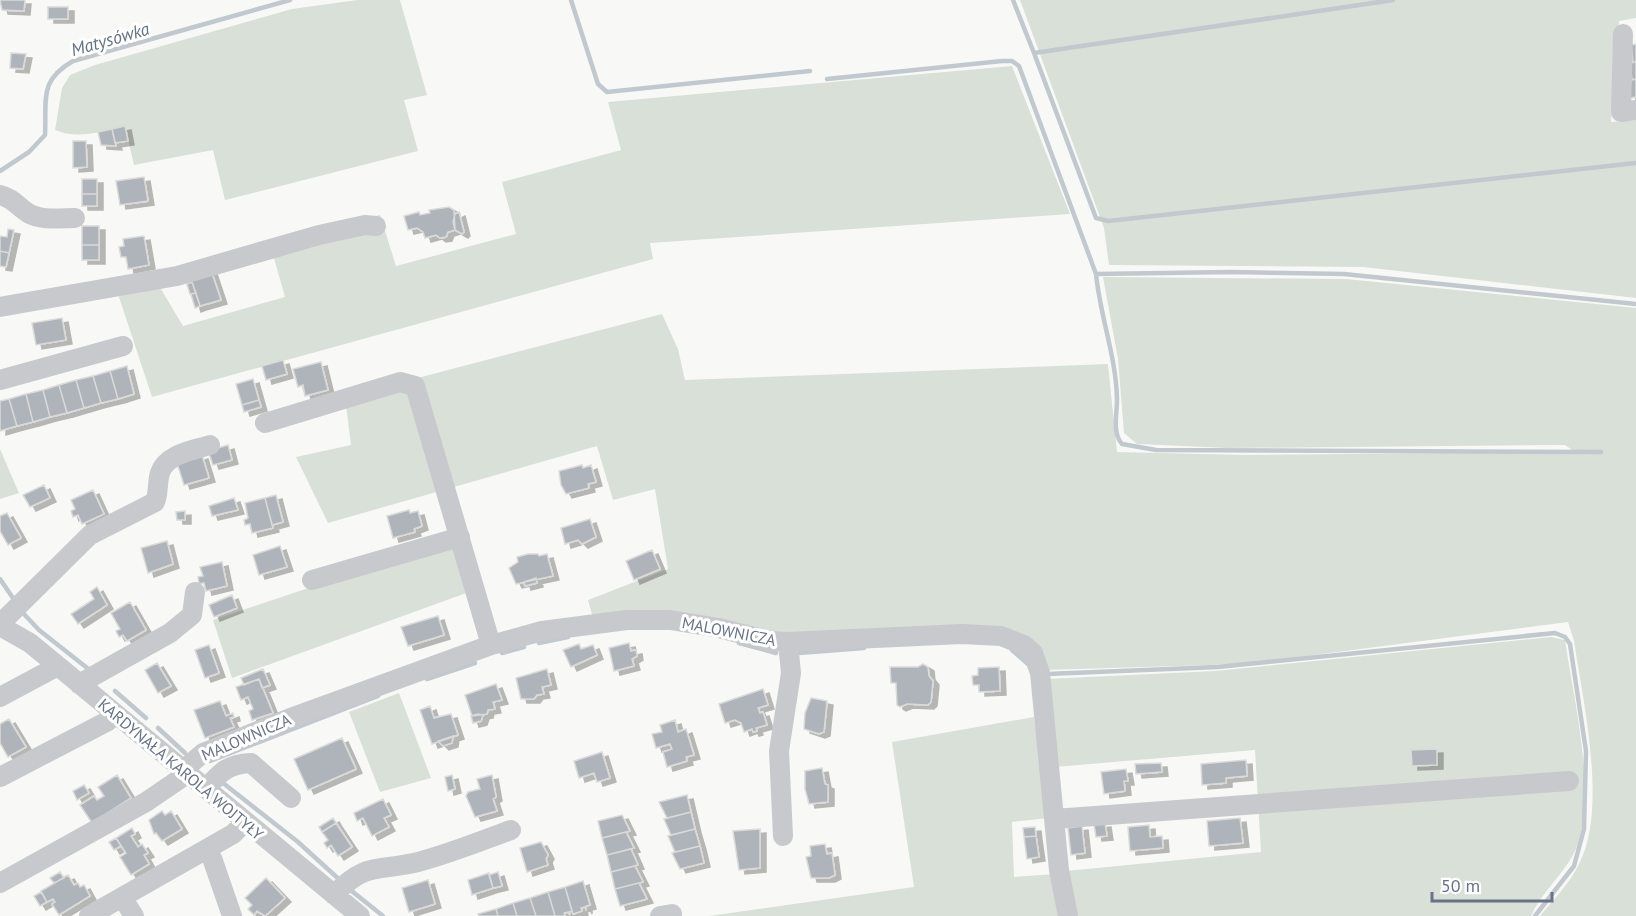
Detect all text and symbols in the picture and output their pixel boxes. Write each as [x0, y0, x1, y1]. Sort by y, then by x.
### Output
water label: Matysówka [68, 17, 152, 61]
street label: MALOWNICZA [680, 612, 778, 650]
street label: KARDYNAŁA KAROLA WOJTYŁY [94, 694, 268, 844]
street label: MALOWNICZA [198, 709, 294, 765]
scale bar [1432, 865, 1552, 903]
text: 50 m [1441, 874, 1480, 897]

